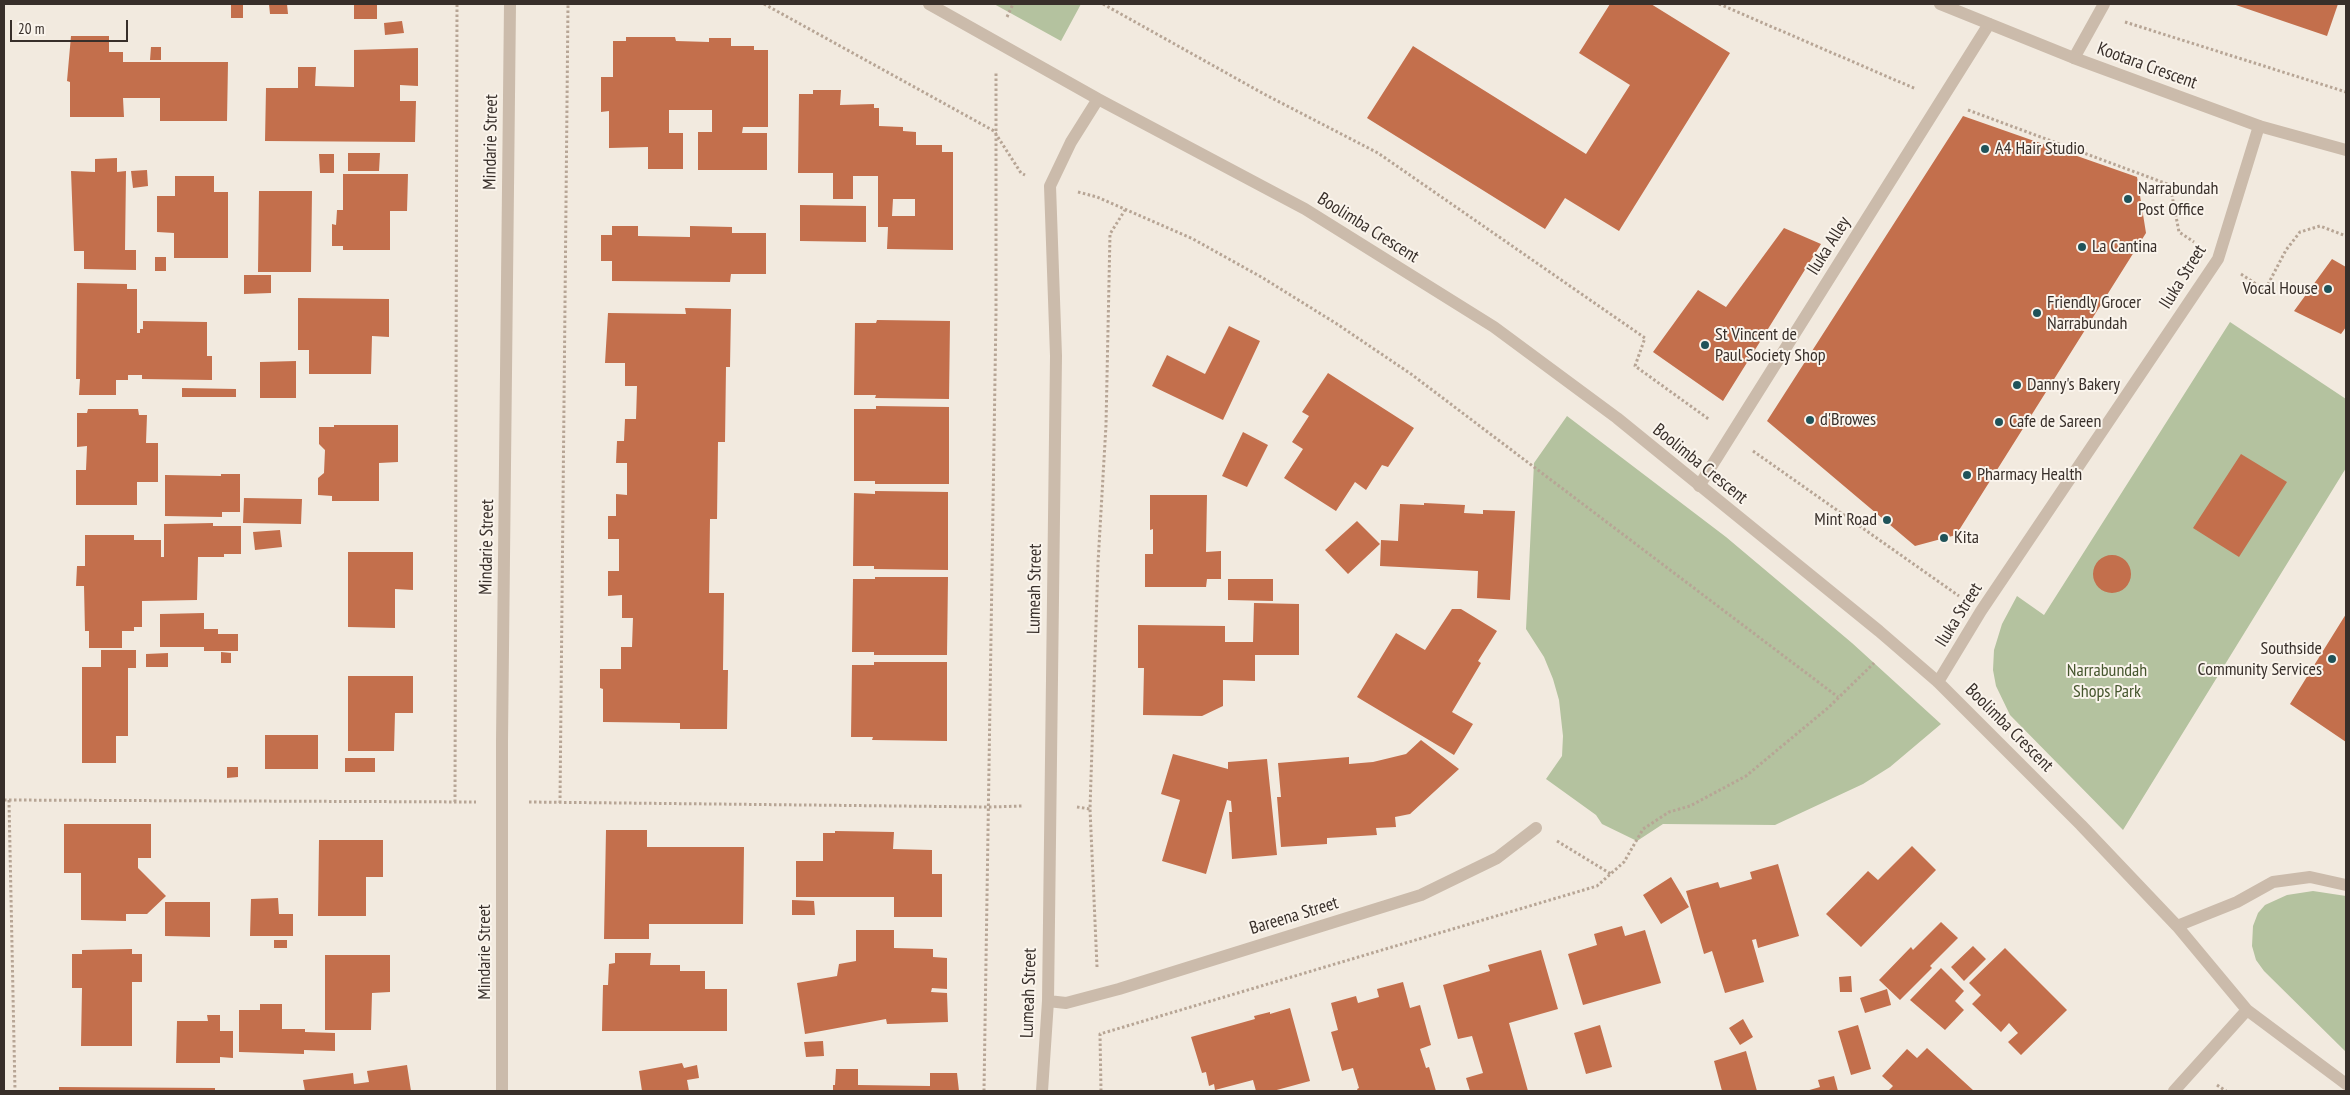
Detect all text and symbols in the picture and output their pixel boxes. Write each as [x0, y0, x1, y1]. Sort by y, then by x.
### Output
scale bar [12, 10, 130, 42]
text: 20 m [18, 19, 44, 38]
street label: Kootara Crescent [2094, 38, 2200, 94]
street label: Mindarie Street [479, 94, 503, 190]
place label: A4 Hair Studio [1995, 138, 2085, 160]
marker: A4 Hair Studio [1979, 143, 1991, 155]
place label: Narrabundah Post Office [2138, 178, 2218, 220]
street label: Boolimba Crescent [1313, 188, 1423, 268]
marker: Narrabundah Post Office [2122, 193, 2134, 205]
street label: Iluka Alley [1803, 213, 1855, 279]
place label: La Cantina [2092, 236, 2157, 258]
marker: La Cantina [2076, 241, 2088, 253]
street label: Iluka Street [2155, 241, 2211, 313]
place label: Vocal House [2242, 278, 2318, 300]
marker: Vocal House [2322, 283, 2334, 295]
place label: Friendly Grocer Narrabundah [2047, 292, 2141, 334]
marker: Friendly Grocer Narrabundah [2031, 307, 2043, 319]
place label: St Vincent de Paul Society Shop [1715, 324, 1826, 366]
marker: St Vincent de Paul Society Shop [1699, 339, 1711, 351]
place label: Danny's Bakery [2027, 374, 2120, 396]
marker: Danny's Bakery [2011, 379, 2023, 391]
place label: d'Browes [1820, 409, 1876, 431]
place label: Cafe de Sareen [2009, 411, 2101, 433]
marker: d'Browes [1804, 414, 1816, 426]
marker: Cafe de Sareen [1993, 416, 2005, 428]
street label: Boolimba Crescent [1648, 419, 1752, 509]
place label: Pharmacy Health [1977, 464, 2082, 486]
marker: Pharmacy Health [1961, 469, 1973, 481]
street label: Mindarie Street [475, 499, 499, 595]
place label: Mint Road [1814, 509, 1877, 531]
marker: Mint Road [1881, 514, 1893, 526]
place label: Kita [1954, 527, 1979, 549]
marker: Kita [1938, 532, 1950, 544]
street label: Lumeah Street [1023, 544, 1047, 634]
street label: Iluka Street [1931, 579, 1987, 651]
place label: Southside Community Services [2197, 638, 2322, 681]
marker: Southside Community Services [2326, 653, 2338, 665]
park label: Narrabundah Shops Park [2067, 660, 2147, 702]
street label: Boolimba Crescent [1961, 680, 2057, 776]
street label: Bareena Street [1247, 892, 1341, 940]
street label: Mindarie Street [474, 904, 496, 1000]
street label: Lumeah Street [1017, 947, 1041, 1039]

